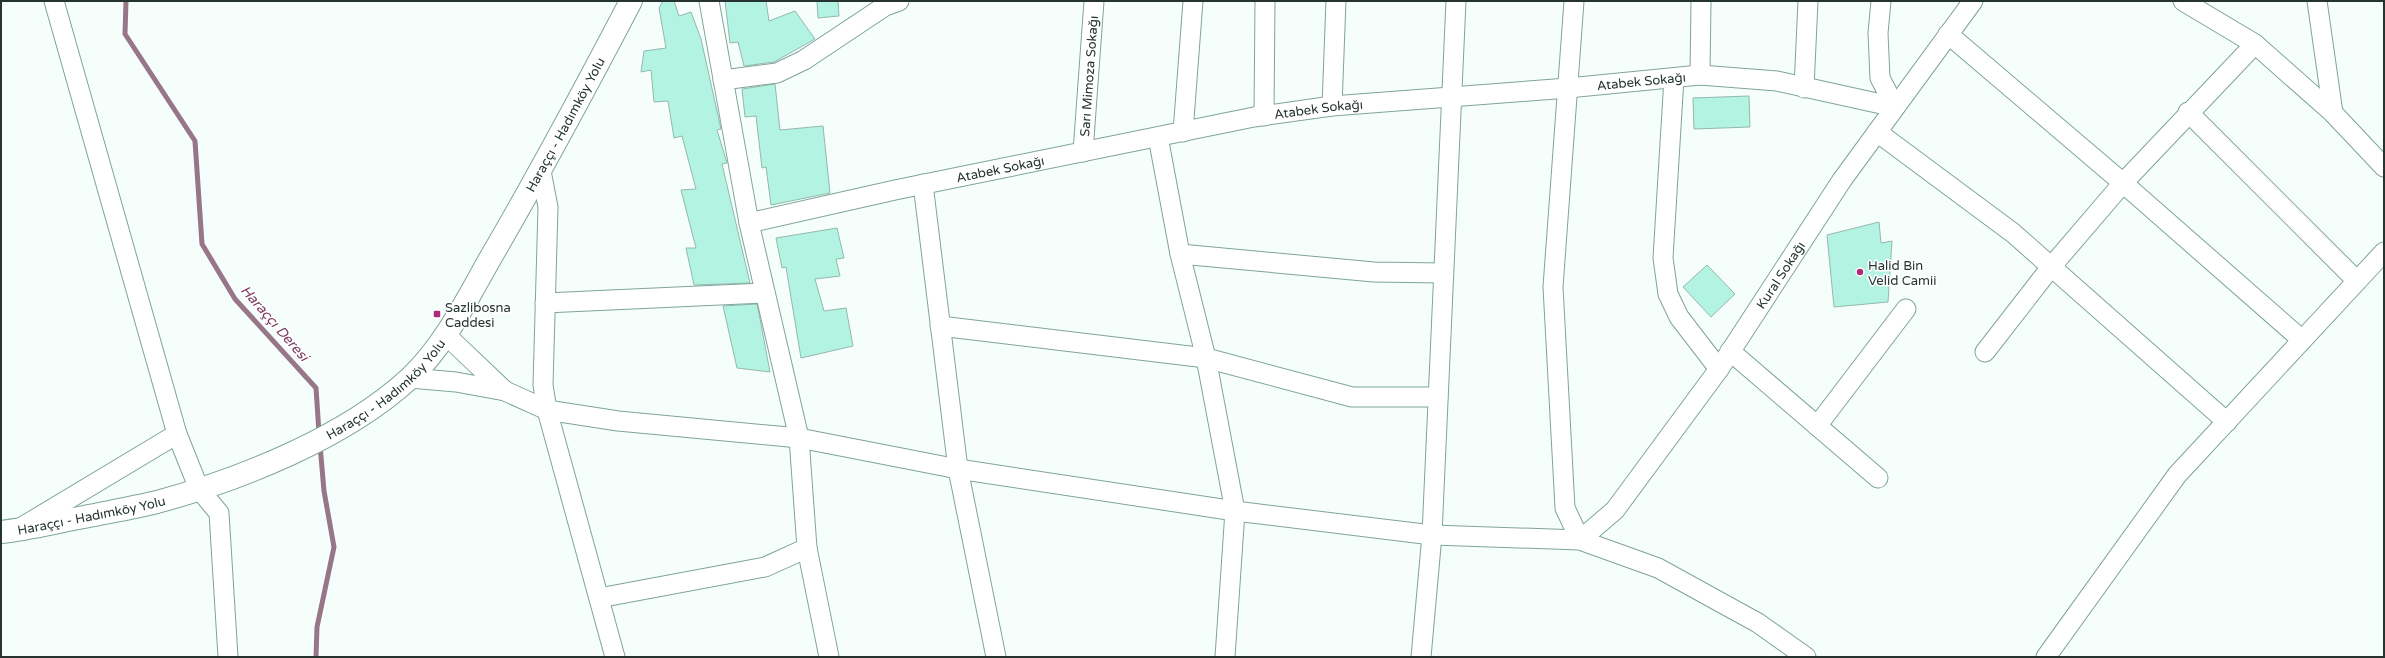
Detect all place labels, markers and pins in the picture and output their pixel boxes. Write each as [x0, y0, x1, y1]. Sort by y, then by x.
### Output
place label: Halid Bin Velid Camii [1868, 258, 1936, 289]
marker: Halid Bin Velid Camii [1855, 267, 1865, 277]
place label: Sazlibosna Caddesi [445, 300, 511, 331]
marker: Sazlibosna Caddesi [432, 309, 442, 319]

